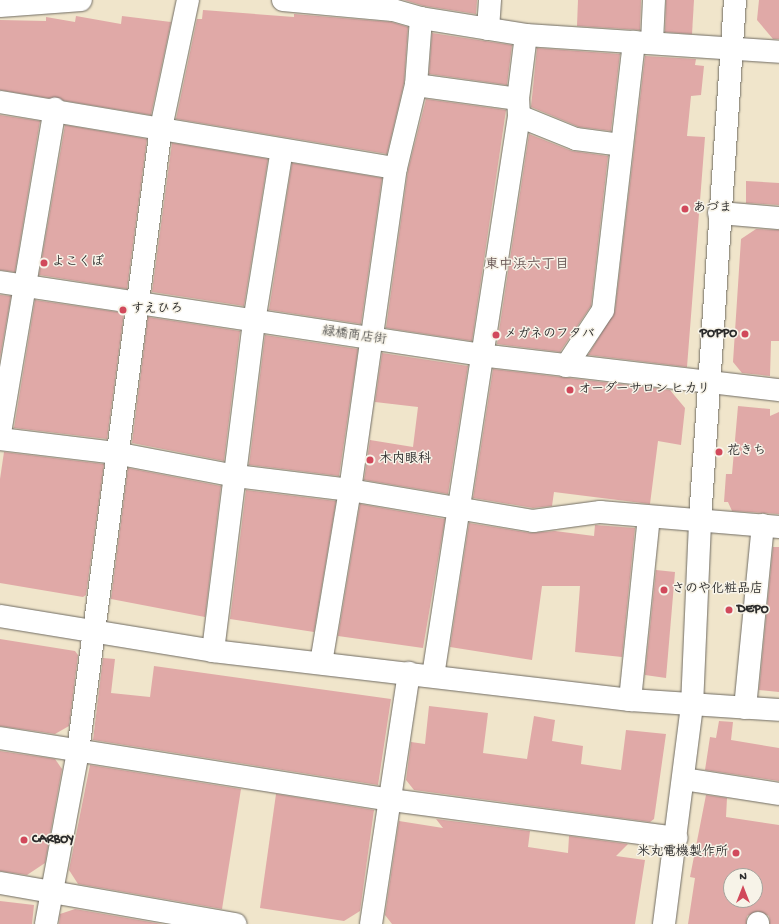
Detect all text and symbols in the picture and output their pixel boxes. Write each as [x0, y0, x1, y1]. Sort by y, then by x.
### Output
place label: あづま [693, 201, 732, 217]
marker: あづま [680, 204, 690, 214]
place label: よこくぼ [52, 255, 104, 271]
marker: よこくぼ [39, 258, 49, 268]
district label: 東中浜六丁目 [485, 258, 569, 274]
place label: すえひろ [131, 302, 183, 318]
marker: すえひろ [118, 305, 128, 315]
street label: 緑橋商店街 [321, 325, 387, 349]
place label: POPPO [700, 326, 737, 342]
place label: メガネのフタバ [504, 327, 595, 343]
marker: POPPO [740, 329, 750, 339]
marker: メガネのフタバ [491, 330, 501, 340]
place label: オーダーサロン ヒカリ [578, 382, 710, 398]
marker: オーダーサロン ヒカリ [565, 385, 575, 395]
place label: 花きち [727, 444, 766, 460]
marker: 花きち [714, 447, 724, 457]
place label: 木内眼科 [379, 452, 431, 468]
marker: 木内眼科 [364, 454, 376, 466]
place label: さのや化粧品店 [672, 582, 763, 598]
marker: さのや化粧品店 [659, 585, 669, 595]
place label: DEPO [737, 602, 769, 618]
marker: DEPO [724, 605, 734, 615]
place label: CARBOY [32, 832, 74, 848]
marker: CARBOY [19, 835, 29, 845]
place label: 米丸電機製作所 [637, 845, 728, 861]
marker: 米丸電機製作所 [731, 848, 741, 858]
north arrow [723, 868, 763, 908]
text: N [739, 871, 747, 883]

